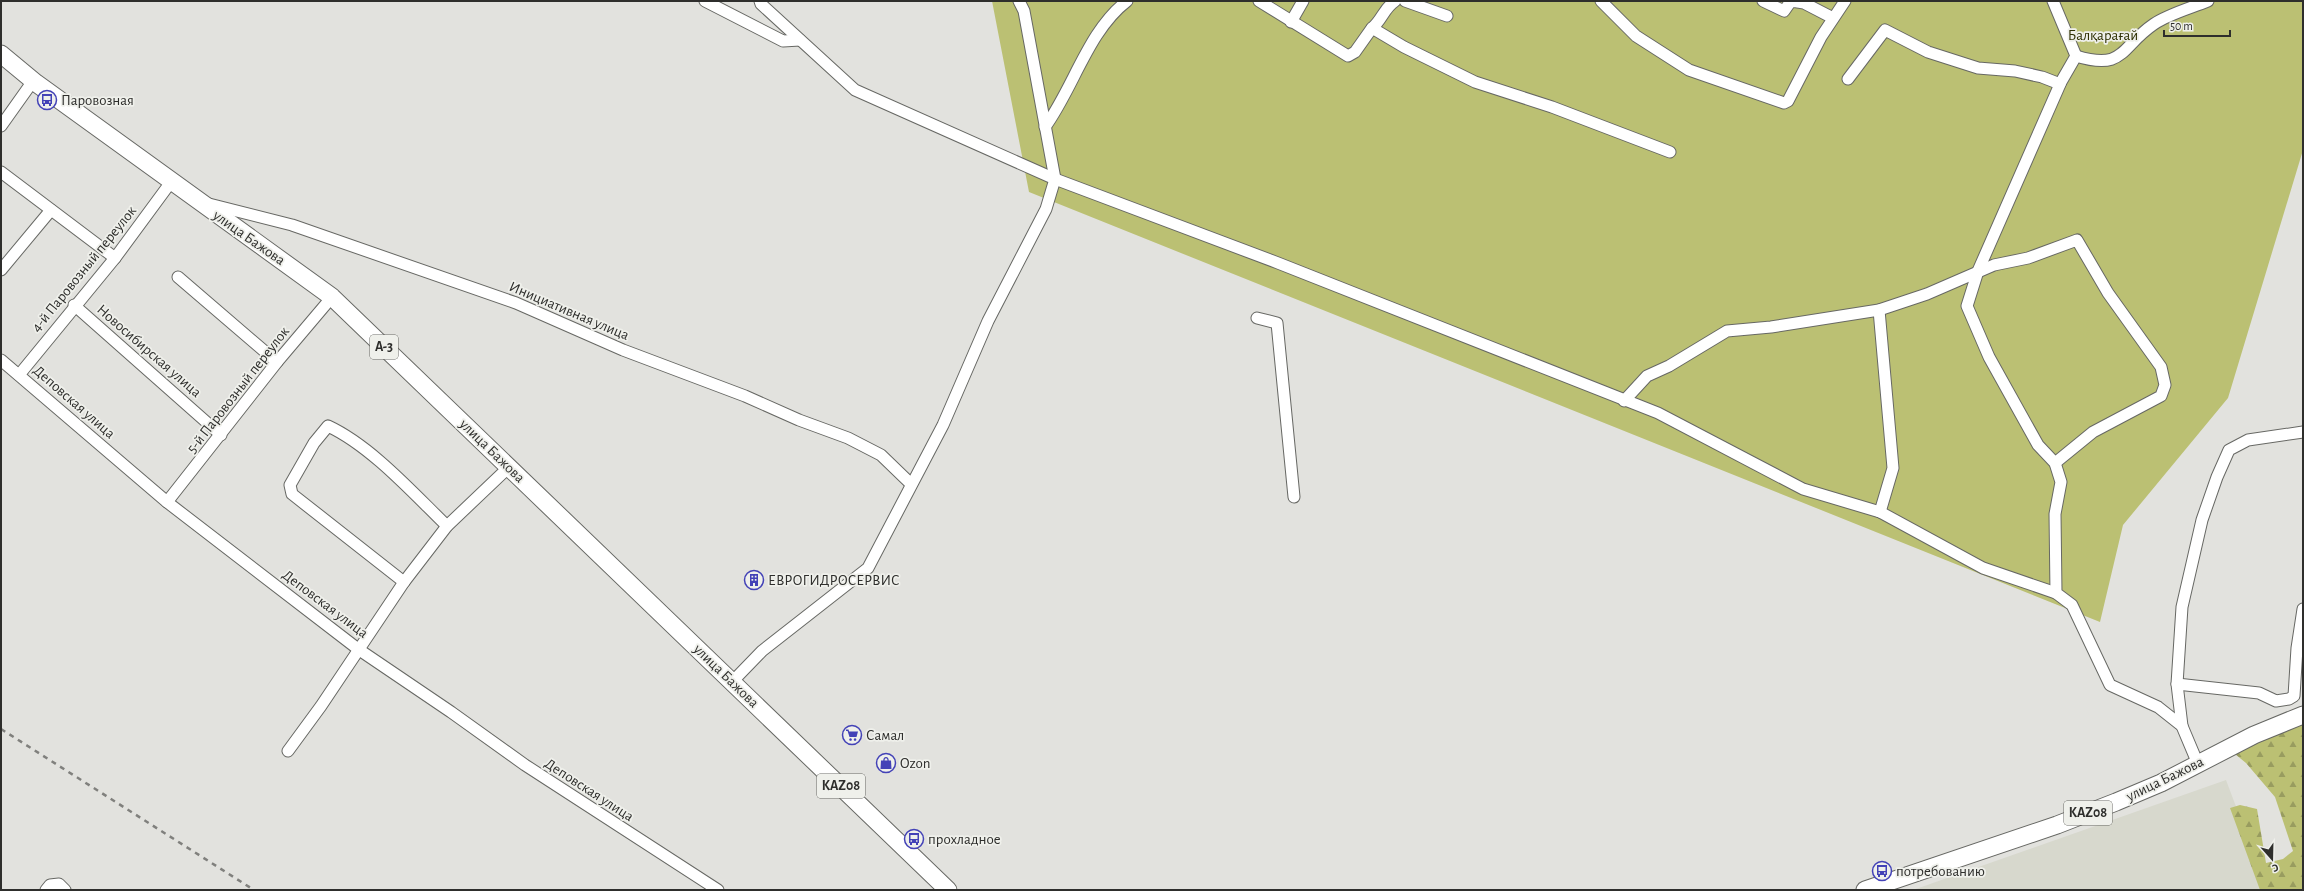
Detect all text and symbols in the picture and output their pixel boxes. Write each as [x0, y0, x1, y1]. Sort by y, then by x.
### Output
scale bar [2164, 12, 2230, 38]
text: 50 m [2170, 20, 2193, 32]
park label: Балқарағай [2068, 28, 2138, 43]
bus stop icon: Паровозная [36, 89, 58, 111]
place label: Паровозная [61, 93, 134, 108]
street label: 4-й Паровозный переулок [29, 203, 139, 335]
street label: улица Бажова [209, 207, 288, 268]
street label: Инициативная улица [507, 279, 631, 343]
street label: Новосибирская улица [94, 302, 204, 400]
street label: 5-й Паровозный переулок [184, 324, 292, 456]
road number: A-3 [370, 335, 398, 359]
street label: Деповская улица [30, 363, 118, 442]
street label: улица Бажова [456, 416, 528, 486]
street label: Деповская улица [279, 567, 371, 641]
building icon: ЕВРОГИДРОСЕРВИС [743, 569, 765, 591]
place label: ЕВРОГИДРОСЕРВИС [768, 573, 899, 588]
street label: улица Бажова [690, 641, 762, 711]
supermarket icon: Самал [841, 724, 863, 746]
place label: Самал [866, 728, 904, 743]
shop icon: Ozon [875, 752, 897, 774]
street label: улица Бажова [2123, 754, 2206, 805]
street label: Деповская улица [542, 756, 636, 824]
place label: Ozon [900, 756, 930, 771]
road number: KAZ08 [817, 774, 865, 798]
road number: KAZ08 [2064, 801, 2112, 825]
bus stop icon: прохладное [903, 828, 925, 850]
place label: прохладное [928, 832, 1001, 847]
north arrow [2252, 839, 2292, 879]
bus stop icon: потребованию [1871, 860, 1893, 882]
text: С [2271, 862, 2280, 874]
place label: потребованию [1896, 864, 1985, 879]

